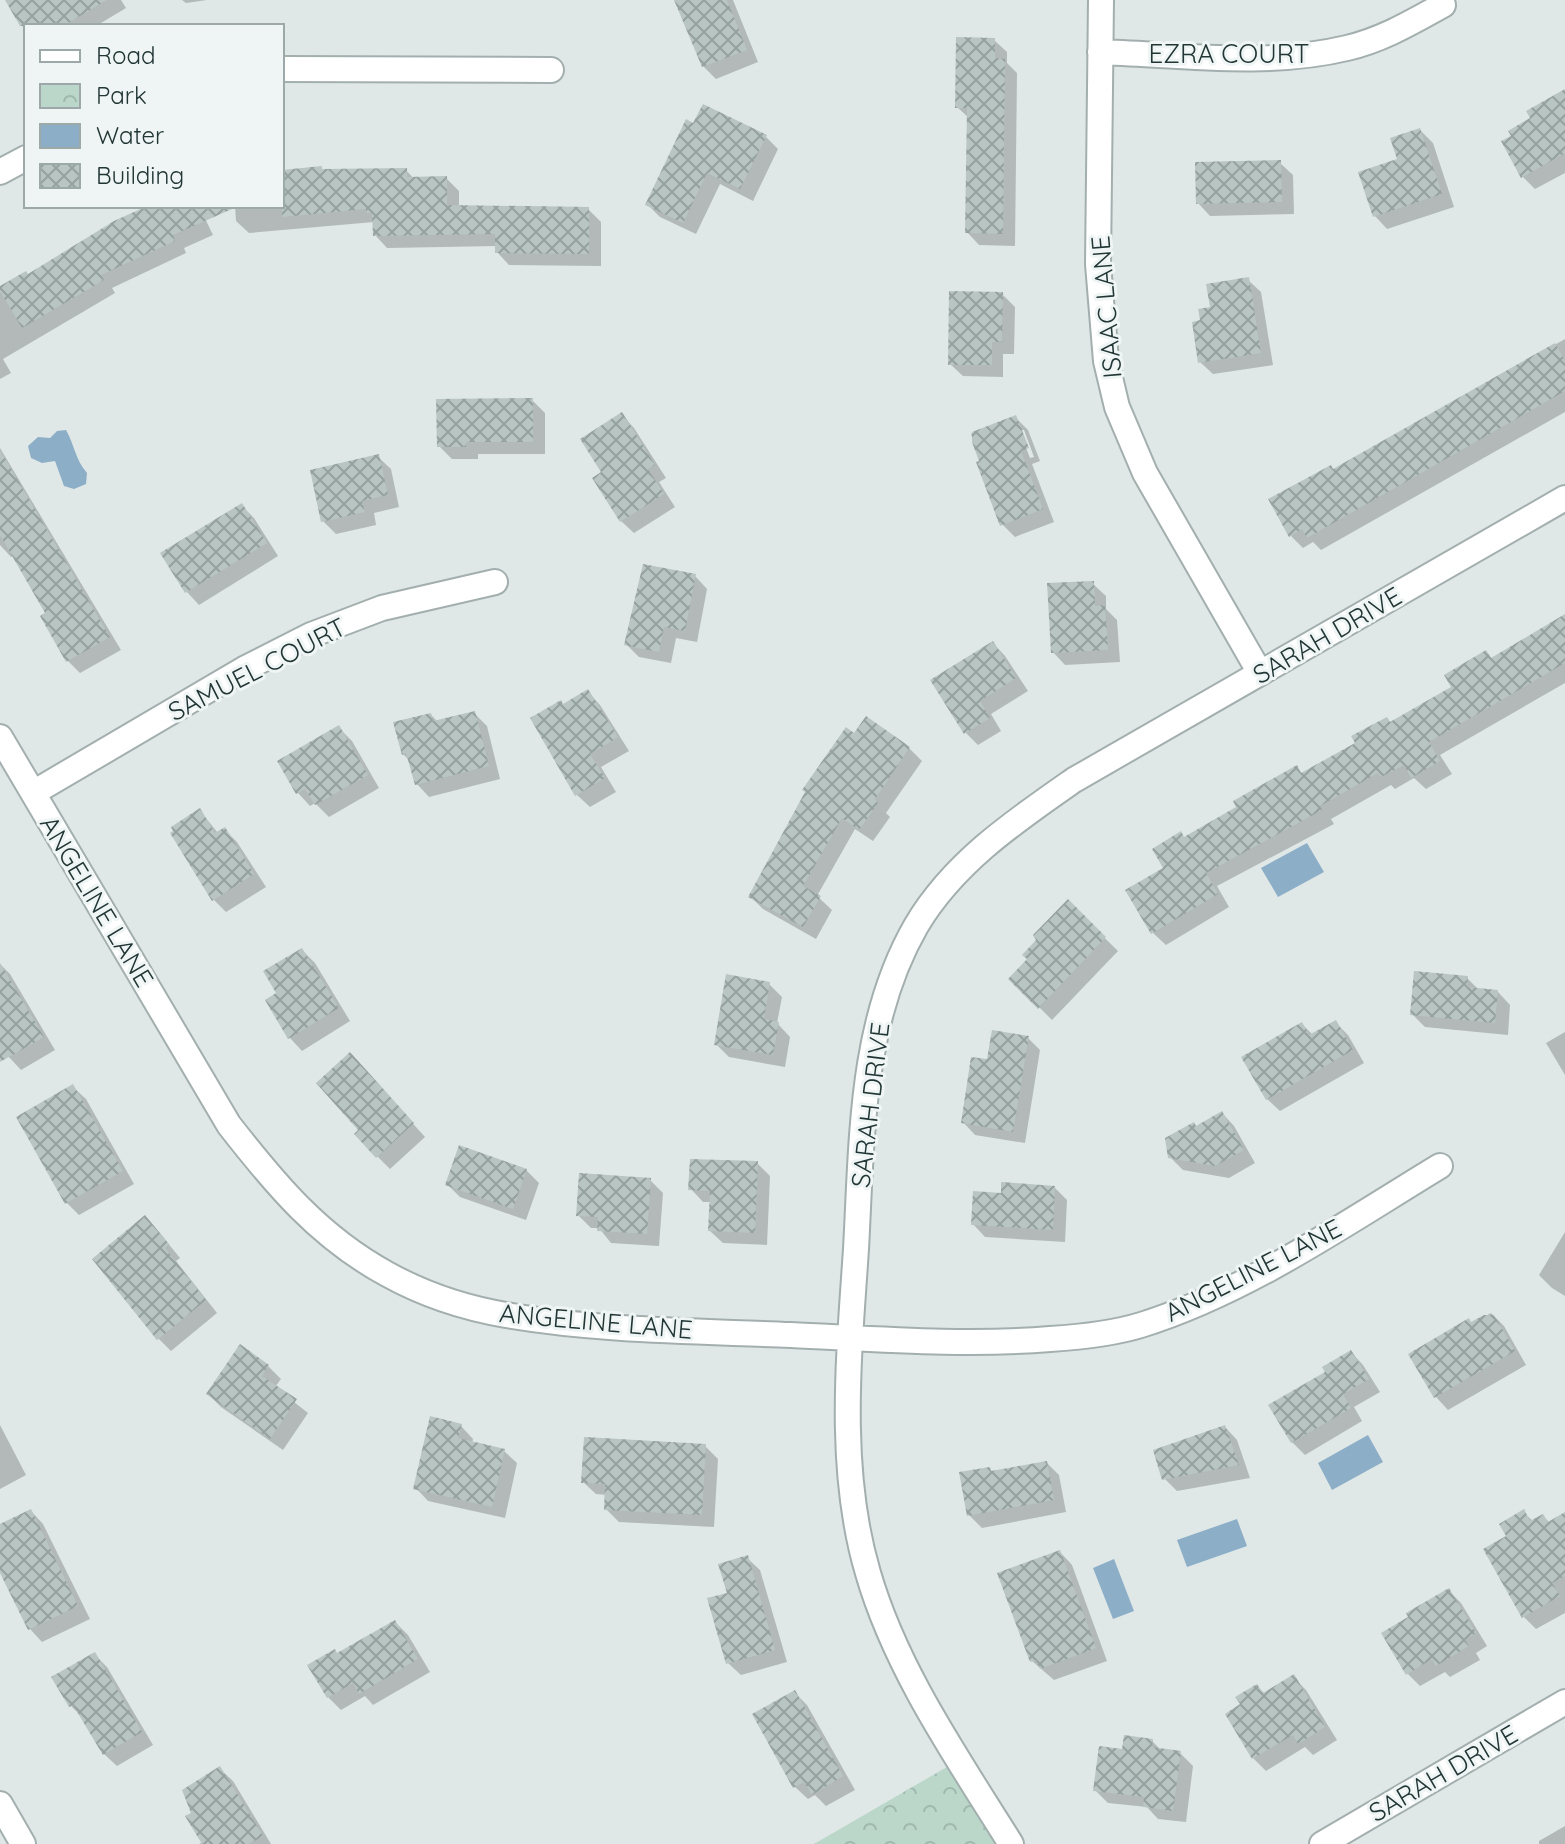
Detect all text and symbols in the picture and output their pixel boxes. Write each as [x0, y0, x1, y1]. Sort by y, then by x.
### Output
legend [24, 24, 284, 208]
street label: EZRA COURT [1148, 37, 1310, 70]
text: Road [96, 40, 156, 70]
text: Park [96, 80, 147, 110]
text: Water [96, 120, 164, 150]
text: Building [96, 160, 184, 190]
street label: ISAAC LANE [1083, 234, 1129, 380]
street label: SARAH DRIVE [1247, 579, 1407, 691]
street label: SAMUEL COURT [162, 610, 352, 728]
street label: ANGELINE LANE [33, 809, 161, 993]
street label: SARAH DRIVE [843, 1021, 897, 1189]
street label: ANGELINE LANE [1159, 1211, 1347, 1329]
street label: ANGELINE LANE [498, 1296, 694, 1346]
street label: SARAH DRIVE [1363, 1717, 1523, 1829]

